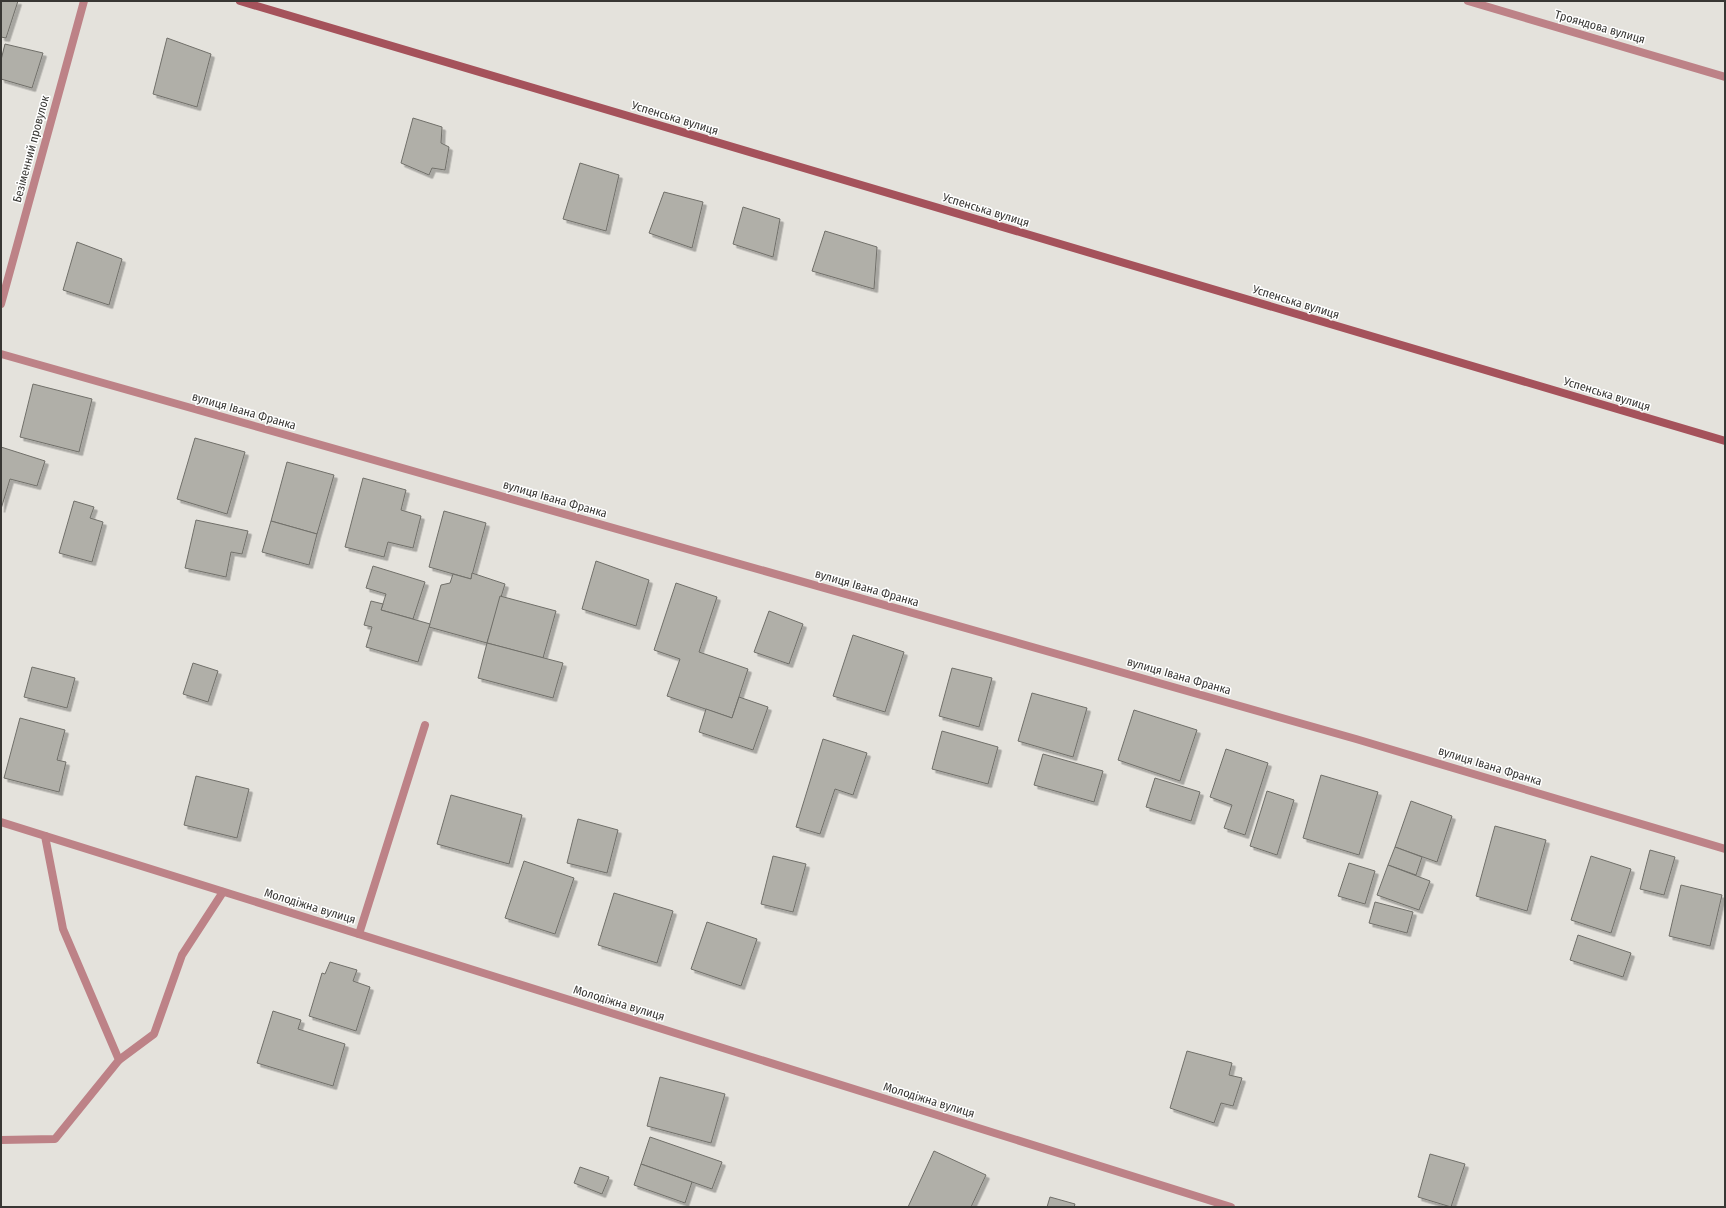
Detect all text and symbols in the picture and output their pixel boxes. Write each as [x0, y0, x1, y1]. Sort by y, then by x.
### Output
street label: Трояндова вулиця [1553, 7, 1647, 47]
street label: Безіменний провулок [10, 94, 52, 204]
street label: Успенська вулиця [629, 98, 720, 138]
street label: Успенська вулиця [940, 190, 1031, 230]
street label: Успенська вулиця [1250, 282, 1341, 322]
street label: Успенська вулиця [1561, 374, 1652, 414]
street label: вулиця Івана Франка [190, 389, 298, 433]
street label: вулиця Івана Франка [501, 477, 609, 521]
street label: вулиця Івана Франка [813, 566, 921, 610]
street label: вулиця Івана Франка [1125, 654, 1233, 698]
street label: вулиця Івана Франка [1437, 744, 1544, 788]
street label: Молодіжна вулиця [263, 885, 357, 927]
street label: Молодіжна вулиця [572, 982, 666, 1024]
street label: Молодіжна вулиця [882, 1079, 976, 1121]

